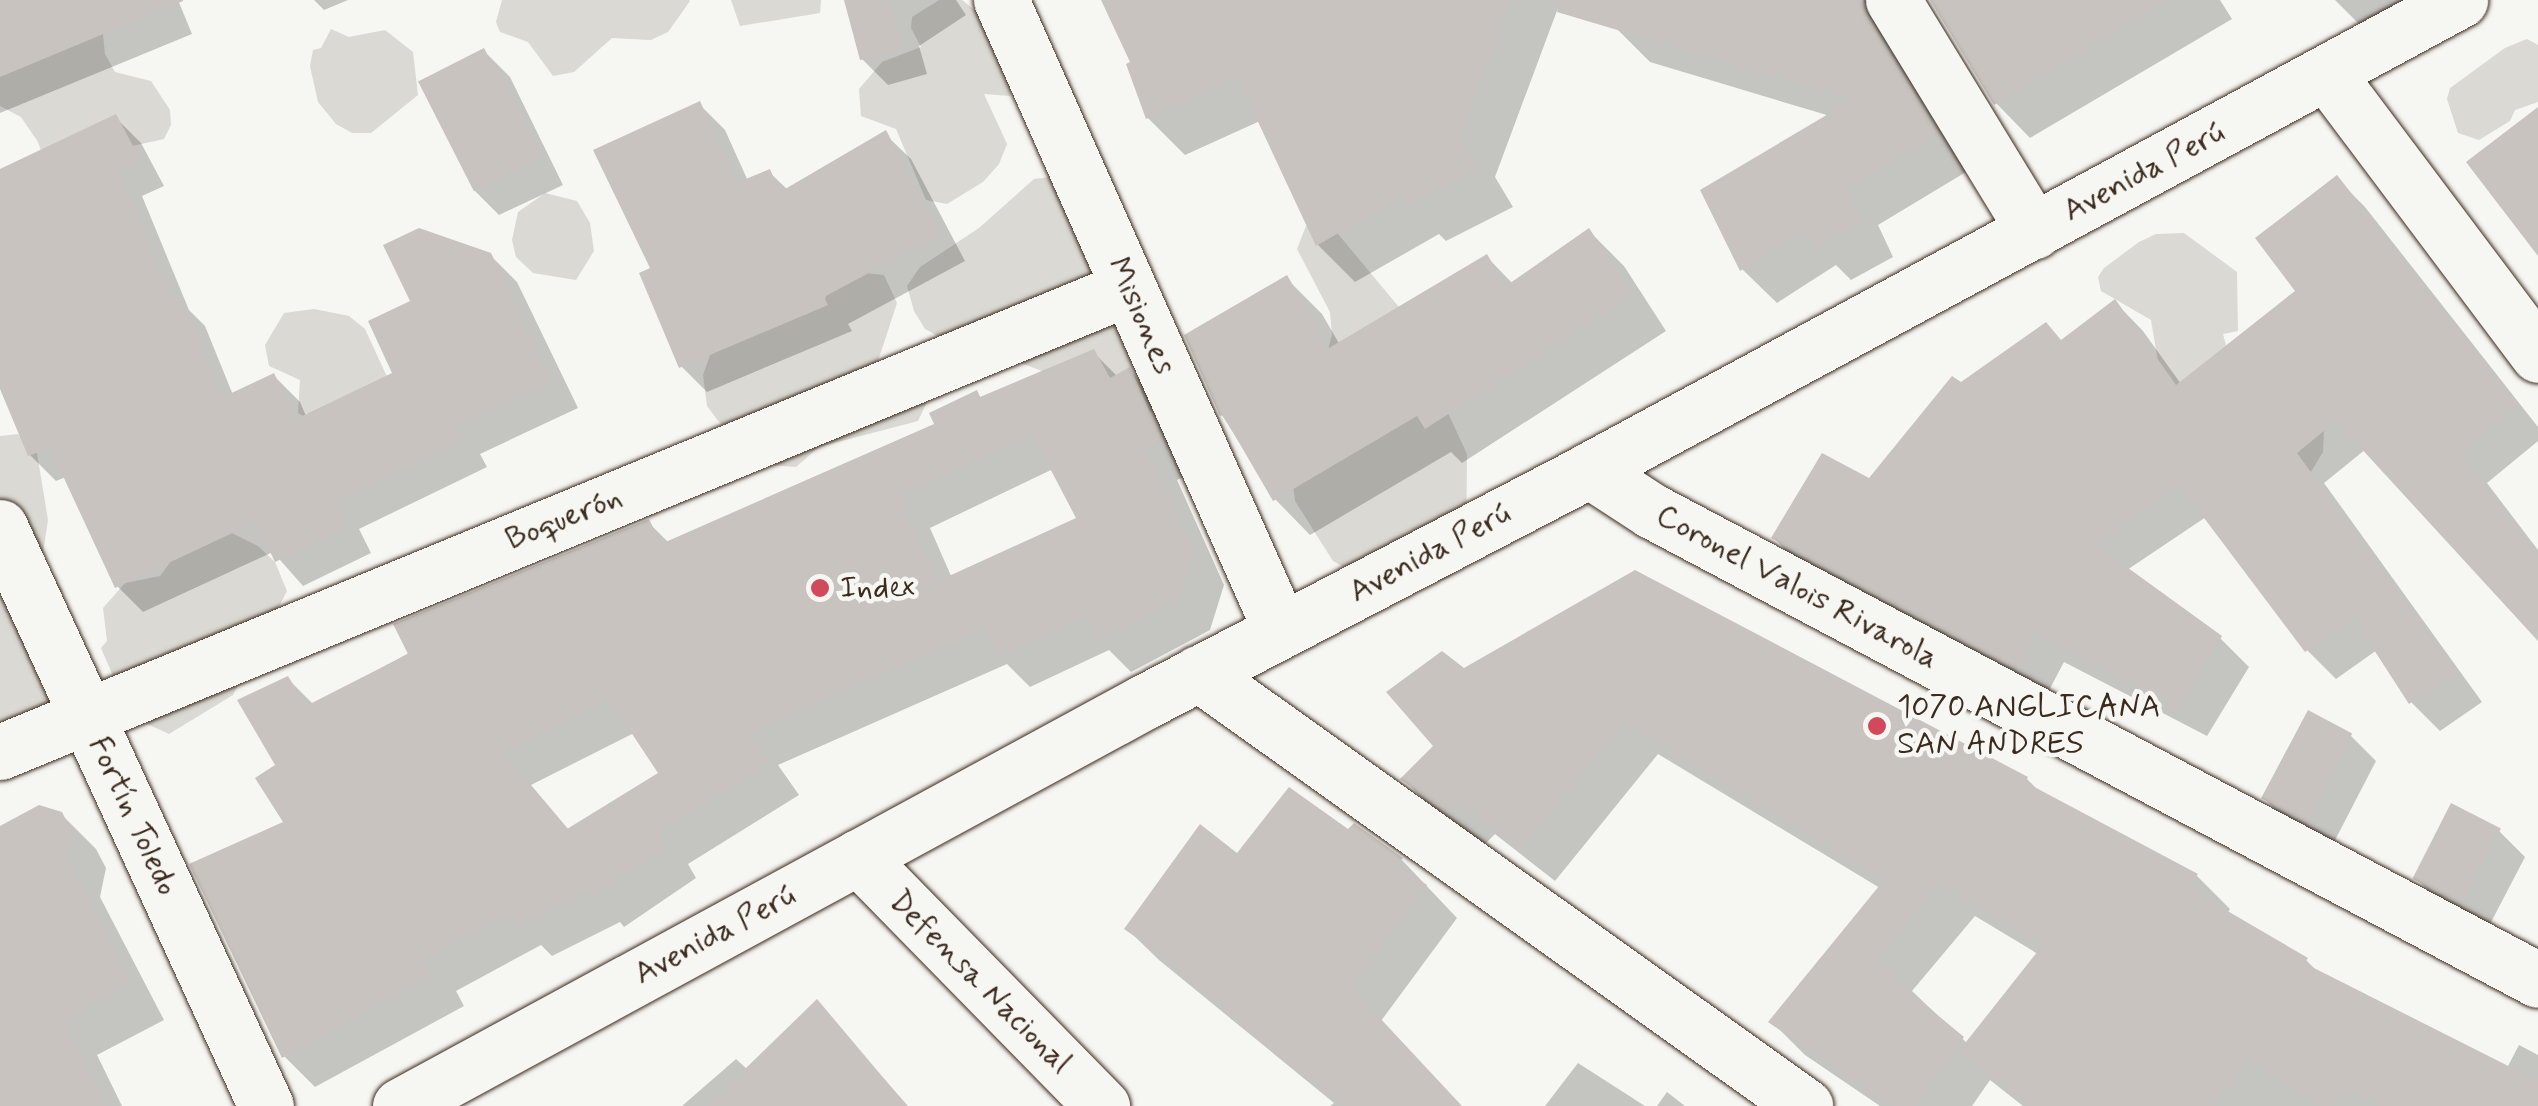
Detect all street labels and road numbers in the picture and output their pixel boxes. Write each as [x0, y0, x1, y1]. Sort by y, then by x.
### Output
street label: Avenida Perú [2057, 114, 2231, 230]
street label: Misiones [1098, 251, 1184, 381]
street label: Boquerón [500, 478, 628, 560]
street label: Avenida Perú [1343, 495, 1517, 611]
street label: Coronel Valois Rivarola [1654, 499, 1940, 675]
street label: Fortín Toledo [79, 729, 187, 903]
street label: Avenida Perú [628, 877, 802, 993]
street label: Defensa Nacional [877, 879, 1083, 1085]

